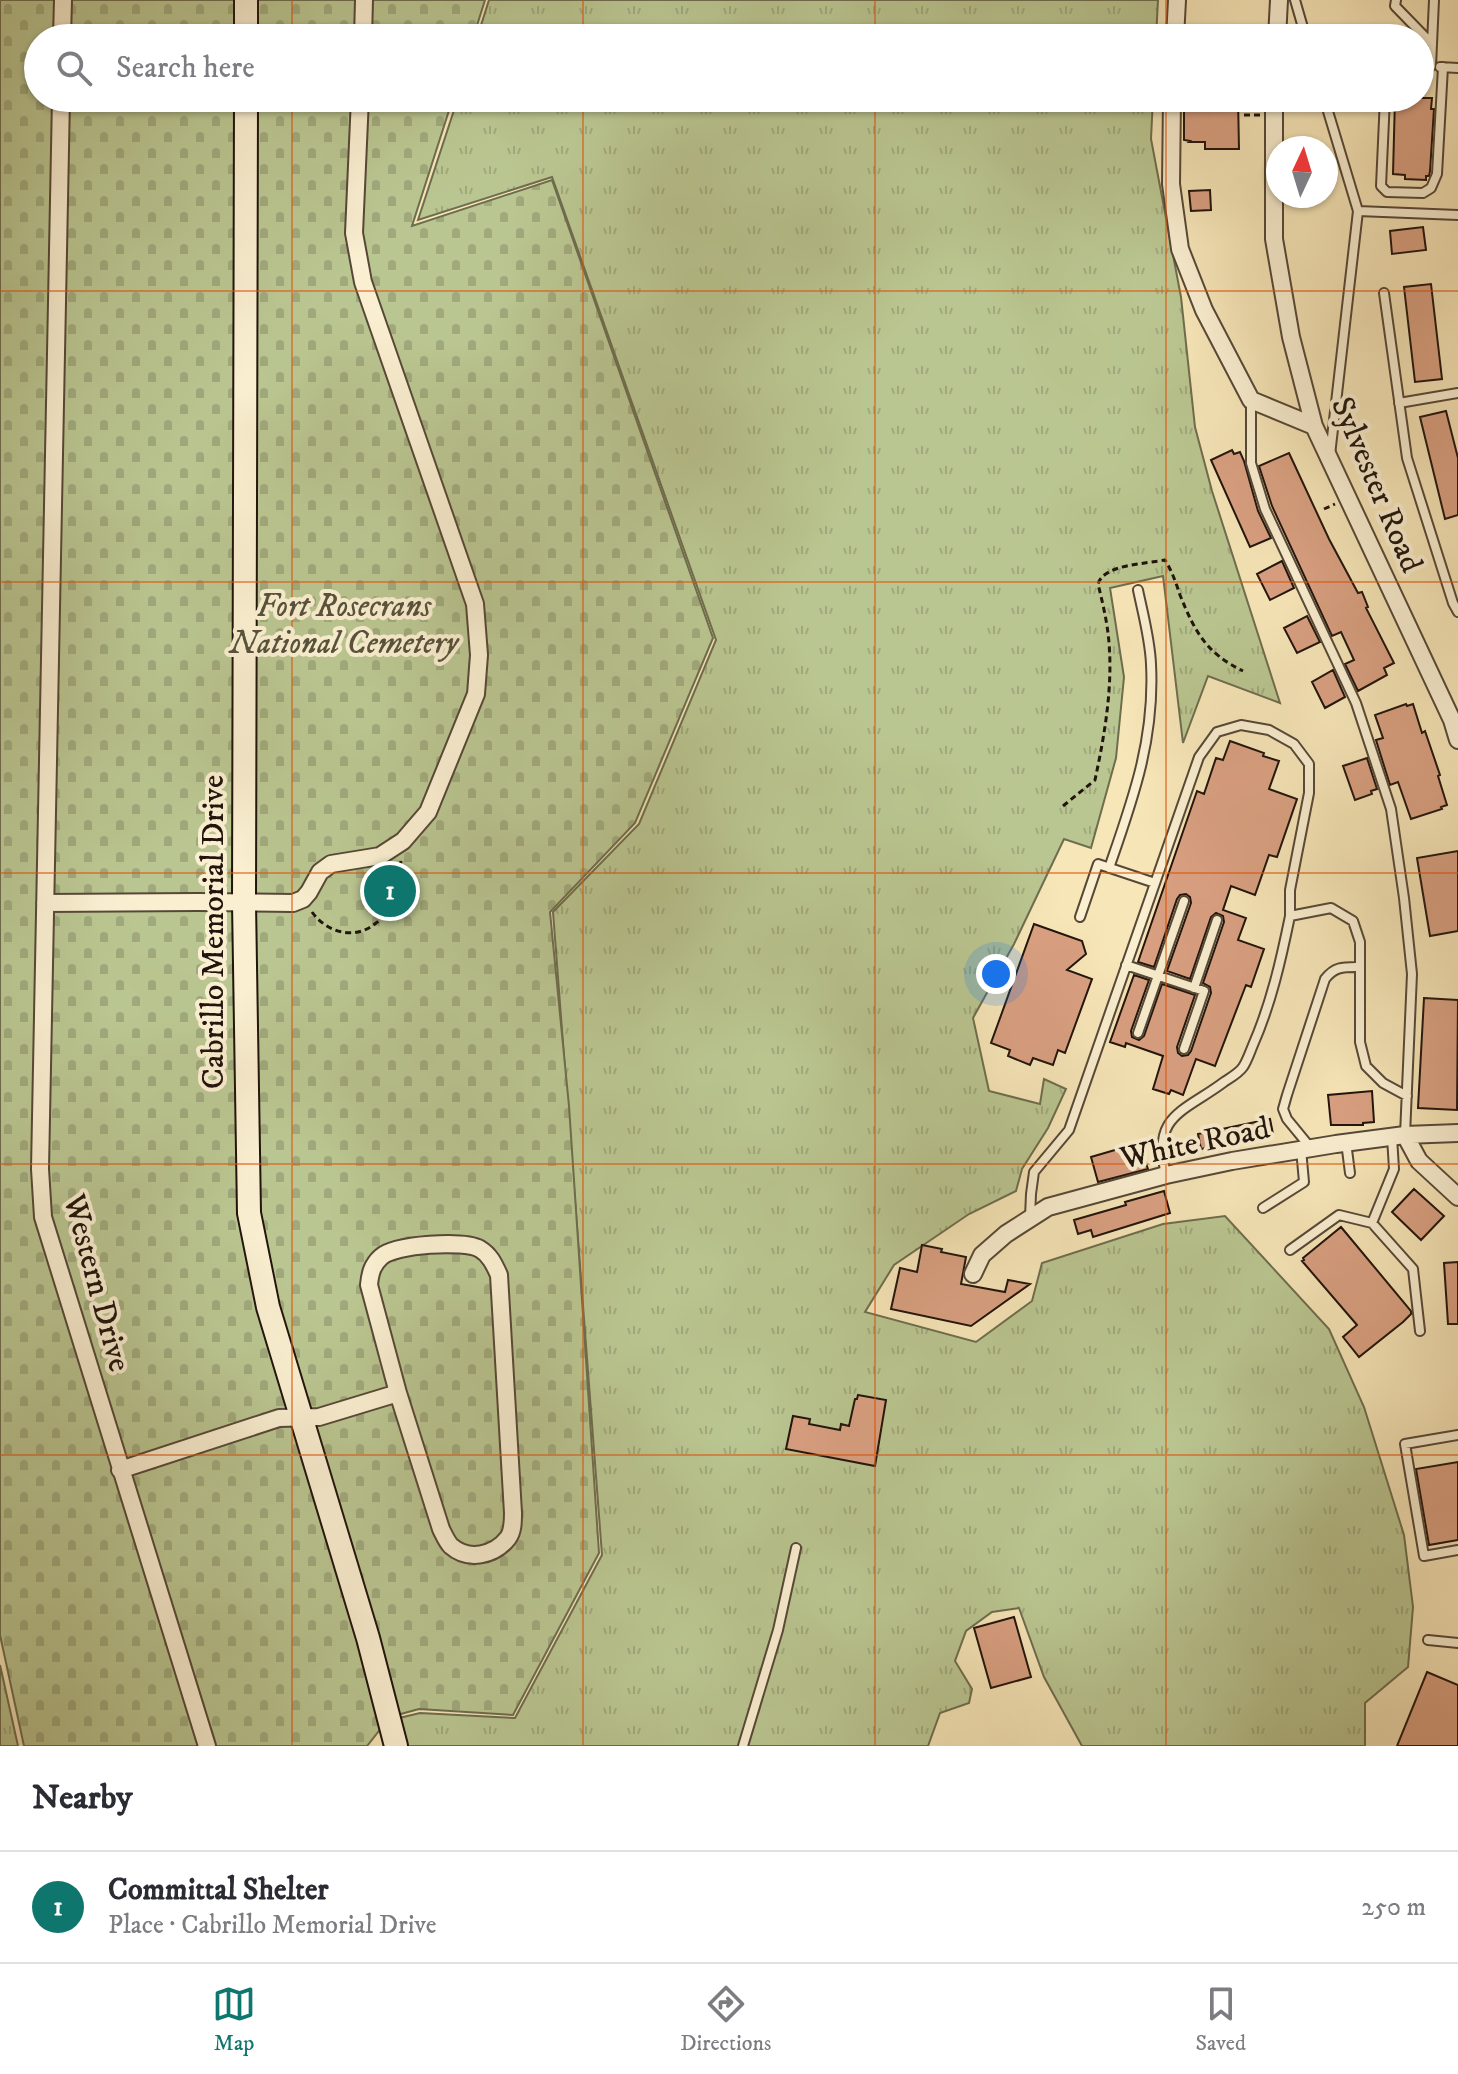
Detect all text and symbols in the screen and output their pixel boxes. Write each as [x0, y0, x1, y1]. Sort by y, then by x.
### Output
search box [24, 24, 1434, 112]
icon: search [52, 46, 96, 90]
text: Search here [116, 50, 255, 87]
north arrow [1266, 136, 1338, 208]
street label: Sylvester Road [1321, 391, 1431, 579]
park label: Fort Rosecrans National Cemetery [228, 587, 461, 664]
street label: Cabrillo Memorial Drive [194, 775, 234, 1089]
pin: 1 [364, 861, 416, 921]
your location [976, 954, 1016, 994]
street label: White Road [1116, 1109, 1273, 1180]
street label: Western Drive [53, 1189, 139, 1376]
text: Nearby [32, 1777, 133, 1819]
text: Committal Shelter [108, 1872, 329, 1909]
text: 1 [53, 1891, 63, 1924]
text: 250 m [1361, 1891, 1426, 1924]
text: Place · Cabrillo Memorial Drive [108, 1909, 437, 1942]
tab: Map [212, 1982, 256, 2057]
tab: Directions [680, 1982, 771, 2057]
tab: Saved [1195, 1982, 1246, 2057]

